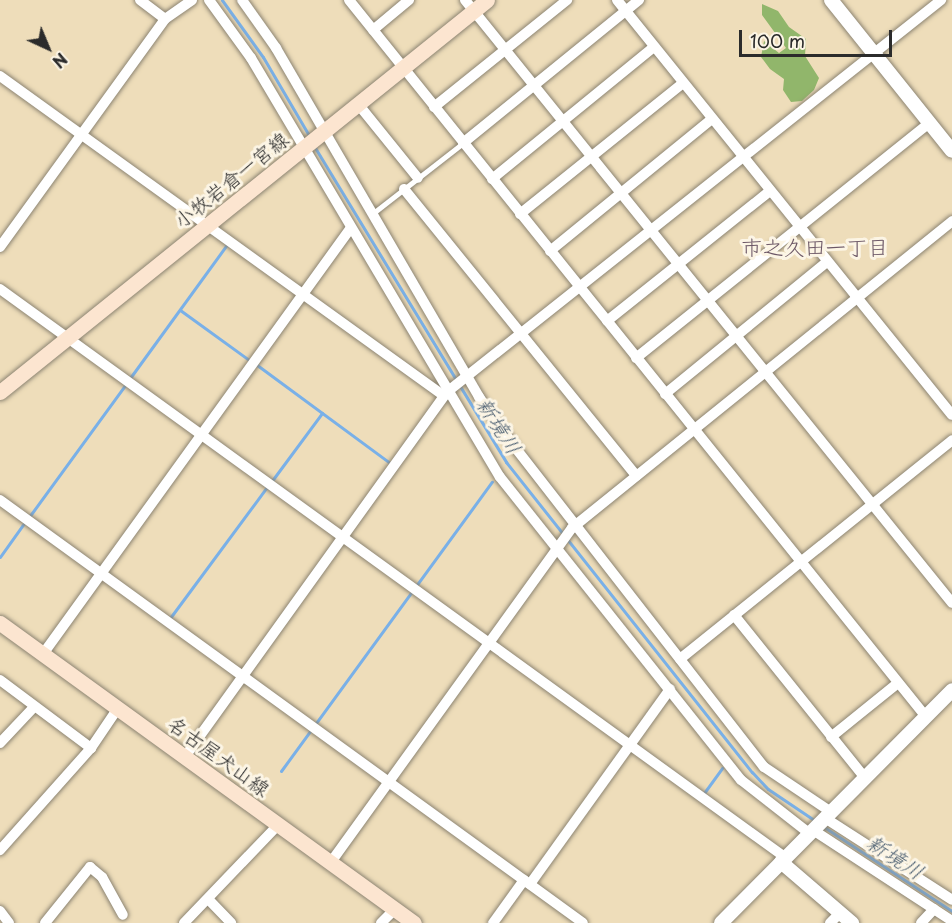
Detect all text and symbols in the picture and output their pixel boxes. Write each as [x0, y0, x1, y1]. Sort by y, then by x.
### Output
north arrow [18, 18, 78, 78]
scale bar [742, 18, 895, 56]
text: 100 m [750, 27, 805, 54]
text: N [48, 48, 73, 74]
street label: 小牧岩倉一宮線 [169, 127, 293, 233]
district label: 市之久田一丁目 [742, 233, 888, 259]
water label: 新境川 [472, 392, 528, 458]
street label: 名古屋犬山線 [163, 711, 275, 801]
water label: 新境川 [863, 828, 929, 884]

